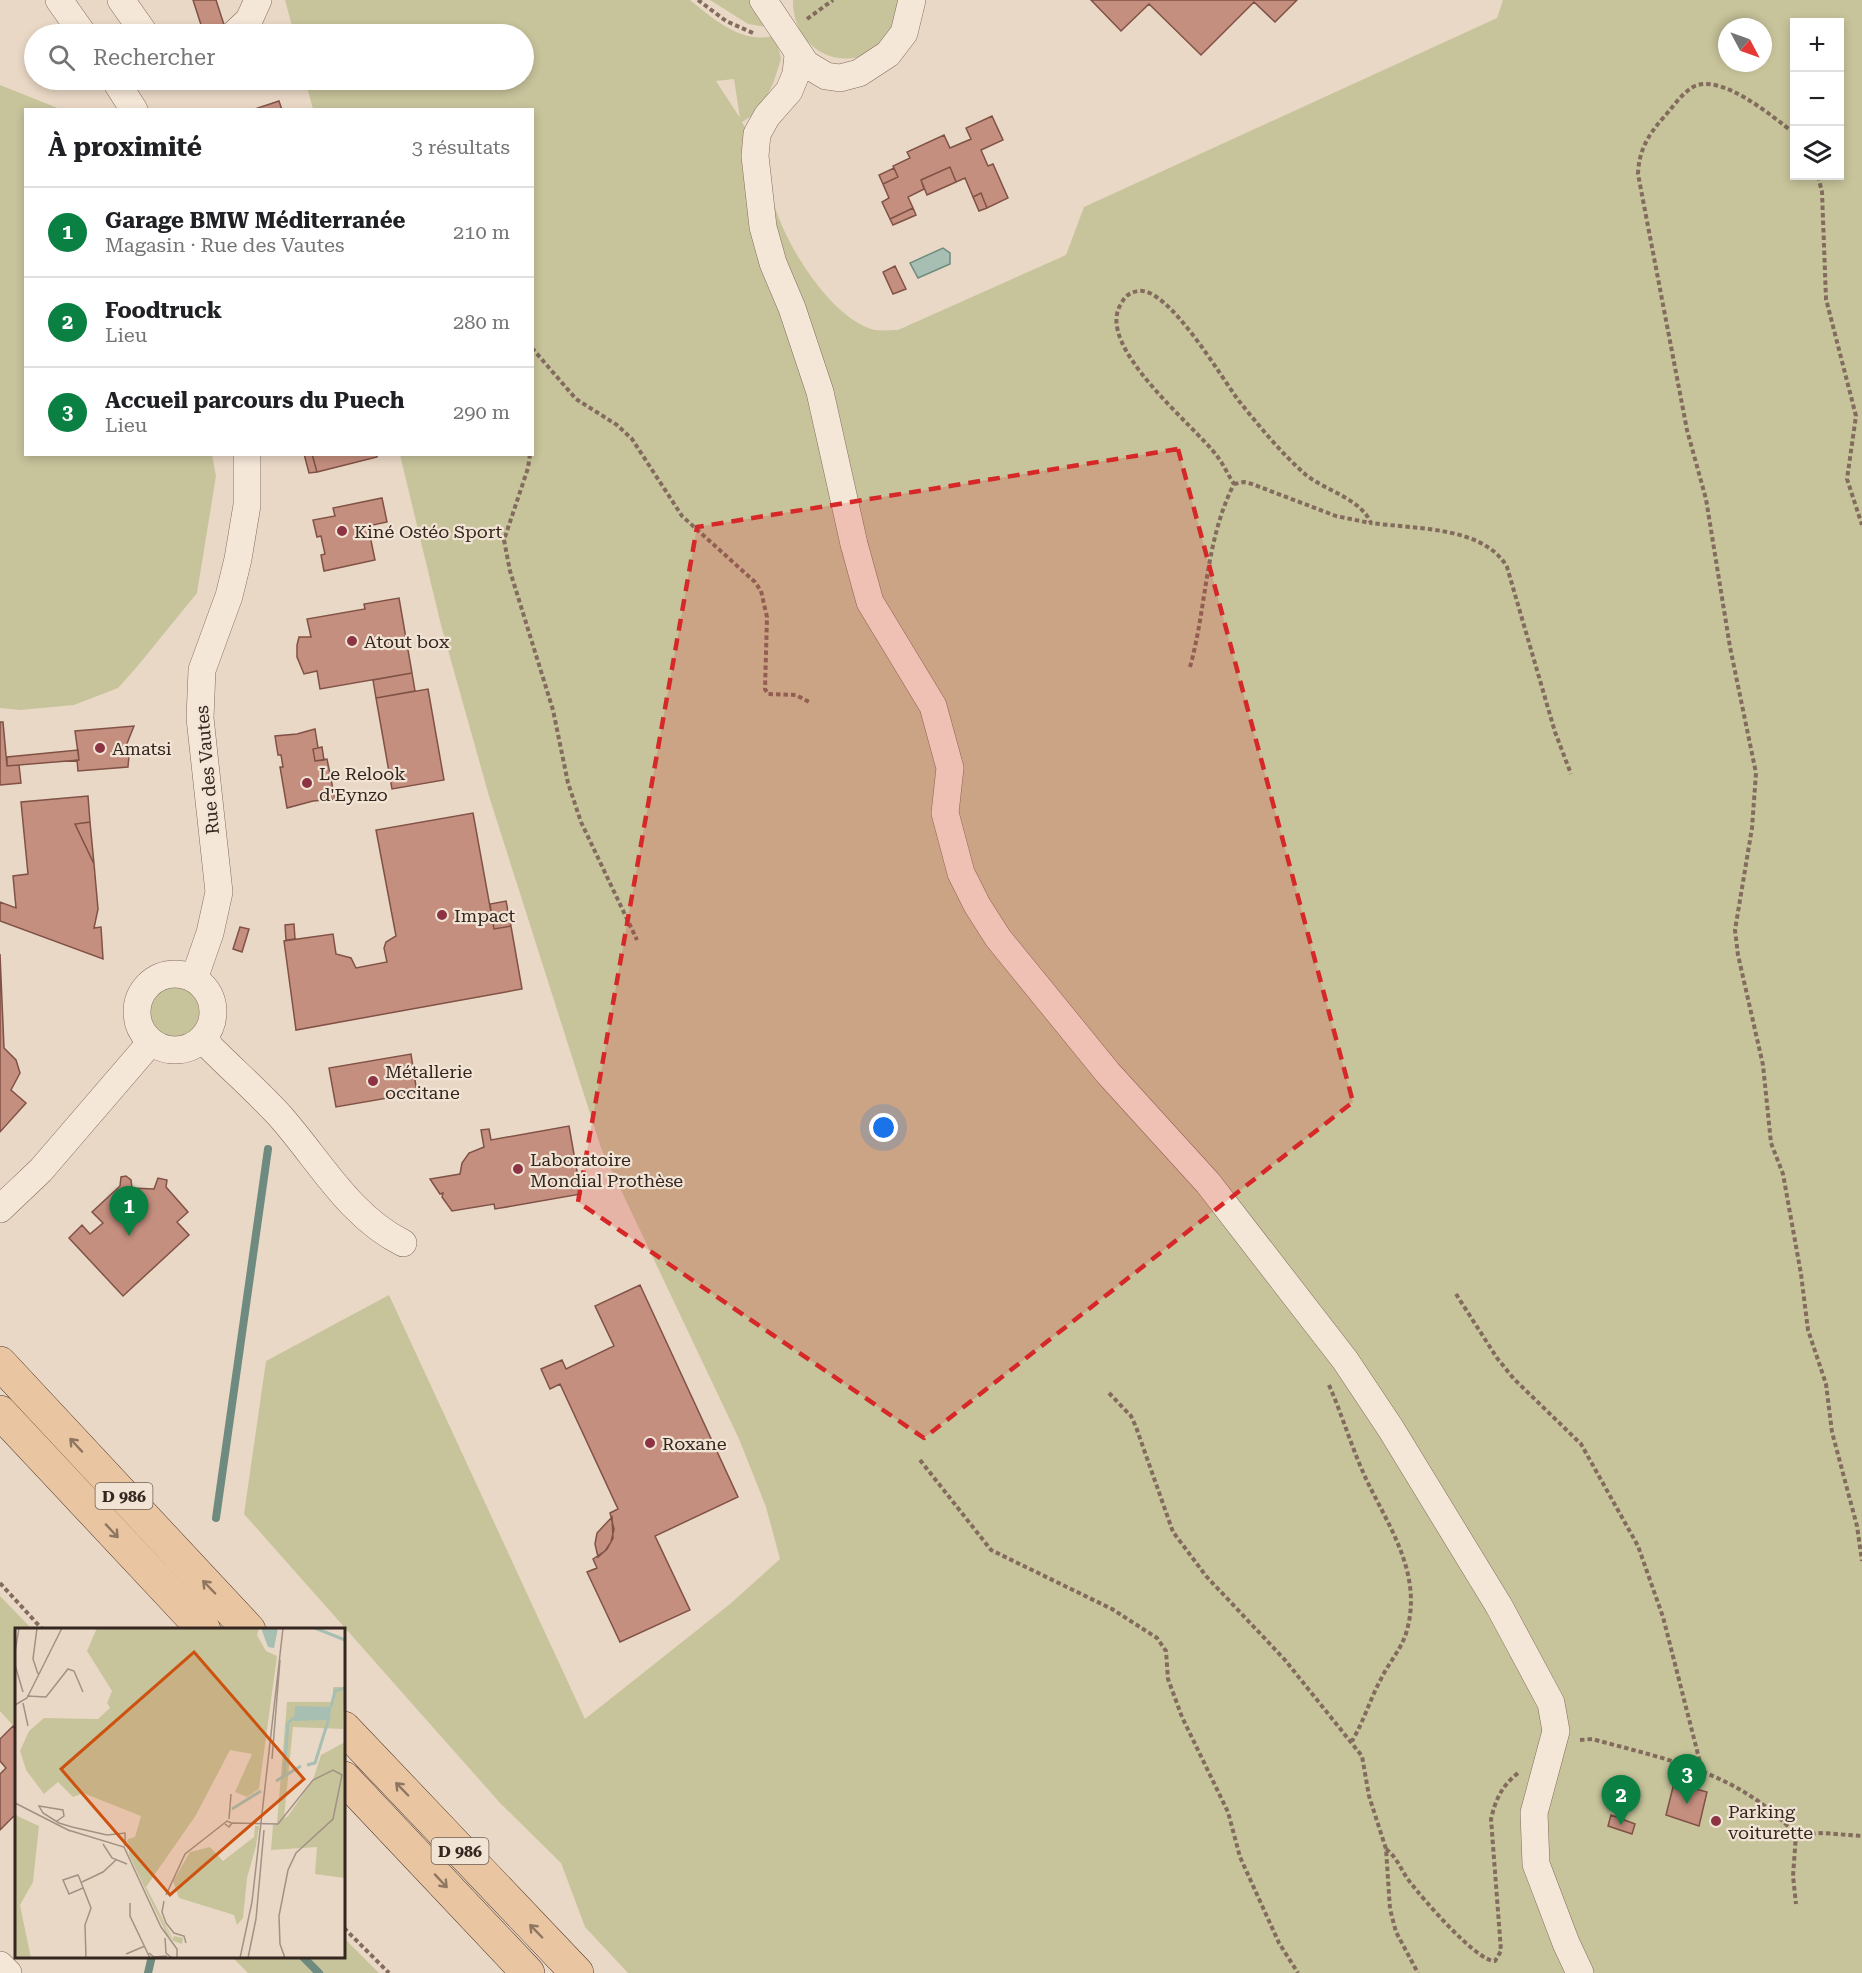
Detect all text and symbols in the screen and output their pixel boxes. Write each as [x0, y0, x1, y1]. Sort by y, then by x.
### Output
north arrow [1718, 18, 1772, 72]
map controls [1790, 18, 1844, 180]
button: + [1790, 18, 1844, 72]
search box [24, 24, 534, 90]
icon: search [45, 41, 78, 74]
text: Rechercher [93, 45, 215, 70]
button: − [1790, 72, 1844, 126]
button: layers [1790, 126, 1844, 180]
text: À proximité [48, 132, 202, 162]
text: 3 résultats [412, 135, 510, 159]
text: Garage BMW Méditerranée [105, 208, 406, 233]
text: 1 [62, 220, 73, 244]
text: 210 m [453, 220, 510, 244]
text: Magasin · Rue des Vautes [105, 233, 345, 257]
text: Foodtruck [105, 298, 222, 323]
text: 2 [62, 310, 73, 334]
text: 280 m [453, 310, 510, 334]
text: Lieu [105, 323, 147, 347]
text: Accueil parcours du Puech [105, 388, 404, 413]
text: 3 [62, 400, 73, 424]
text: 290 m [453, 400, 510, 424]
text: Lieu [105, 413, 147, 437]
place label: Kiné Ostéo Sport [354, 521, 503, 542]
marker: Kiné Ostéo Sport [335, 524, 349, 538]
place label: Atout box [364, 631, 450, 652]
marker: Atout box [345, 634, 359, 648]
street label: Rue des Vautes [191, 705, 223, 835]
place label: Amatsi [112, 738, 172, 759]
marker: Amatsi [93, 741, 107, 755]
place label: Le Relook d'Eynzo [319, 763, 406, 805]
marker: Le Relook d'Eynzo [300, 776, 314, 790]
place label: Impact [454, 905, 515, 926]
marker: Impact [435, 908, 449, 922]
place label: Métallerie occitane [385, 1061, 472, 1103]
marker: Métallerie occitane [366, 1074, 380, 1088]
your location [869, 1113, 898, 1142]
place label: Laboratoire Mondial Prothèse [530, 1149, 683, 1191]
marker: Laboratoire Mondial Prothèse [511, 1162, 525, 1176]
pin: 1 [110, 1186, 148, 1236]
place label: Roxane [662, 1433, 727, 1454]
marker: Roxane [643, 1436, 657, 1450]
one-way arrow [69, 1437, 83, 1452]
road number: D 986 [96, 1483, 152, 1509]
one-way arrow [105, 1523, 119, 1538]
one-way arrow [202, 1580, 216, 1595]
inset map [15, 1628, 345, 1958]
pin: 3 [1668, 1754, 1706, 1804]
pin: 2 [1602, 1776, 1640, 1825]
one-way arrow [395, 1782, 409, 1797]
place label: Parking voiturette [1728, 1801, 1813, 1843]
marker: Parking voiturette [1709, 1814, 1723, 1828]
road number: D 986 [432, 1838, 488, 1864]
one-way arrow [434, 1874, 448, 1889]
one-way arrow [529, 1923, 544, 1938]

